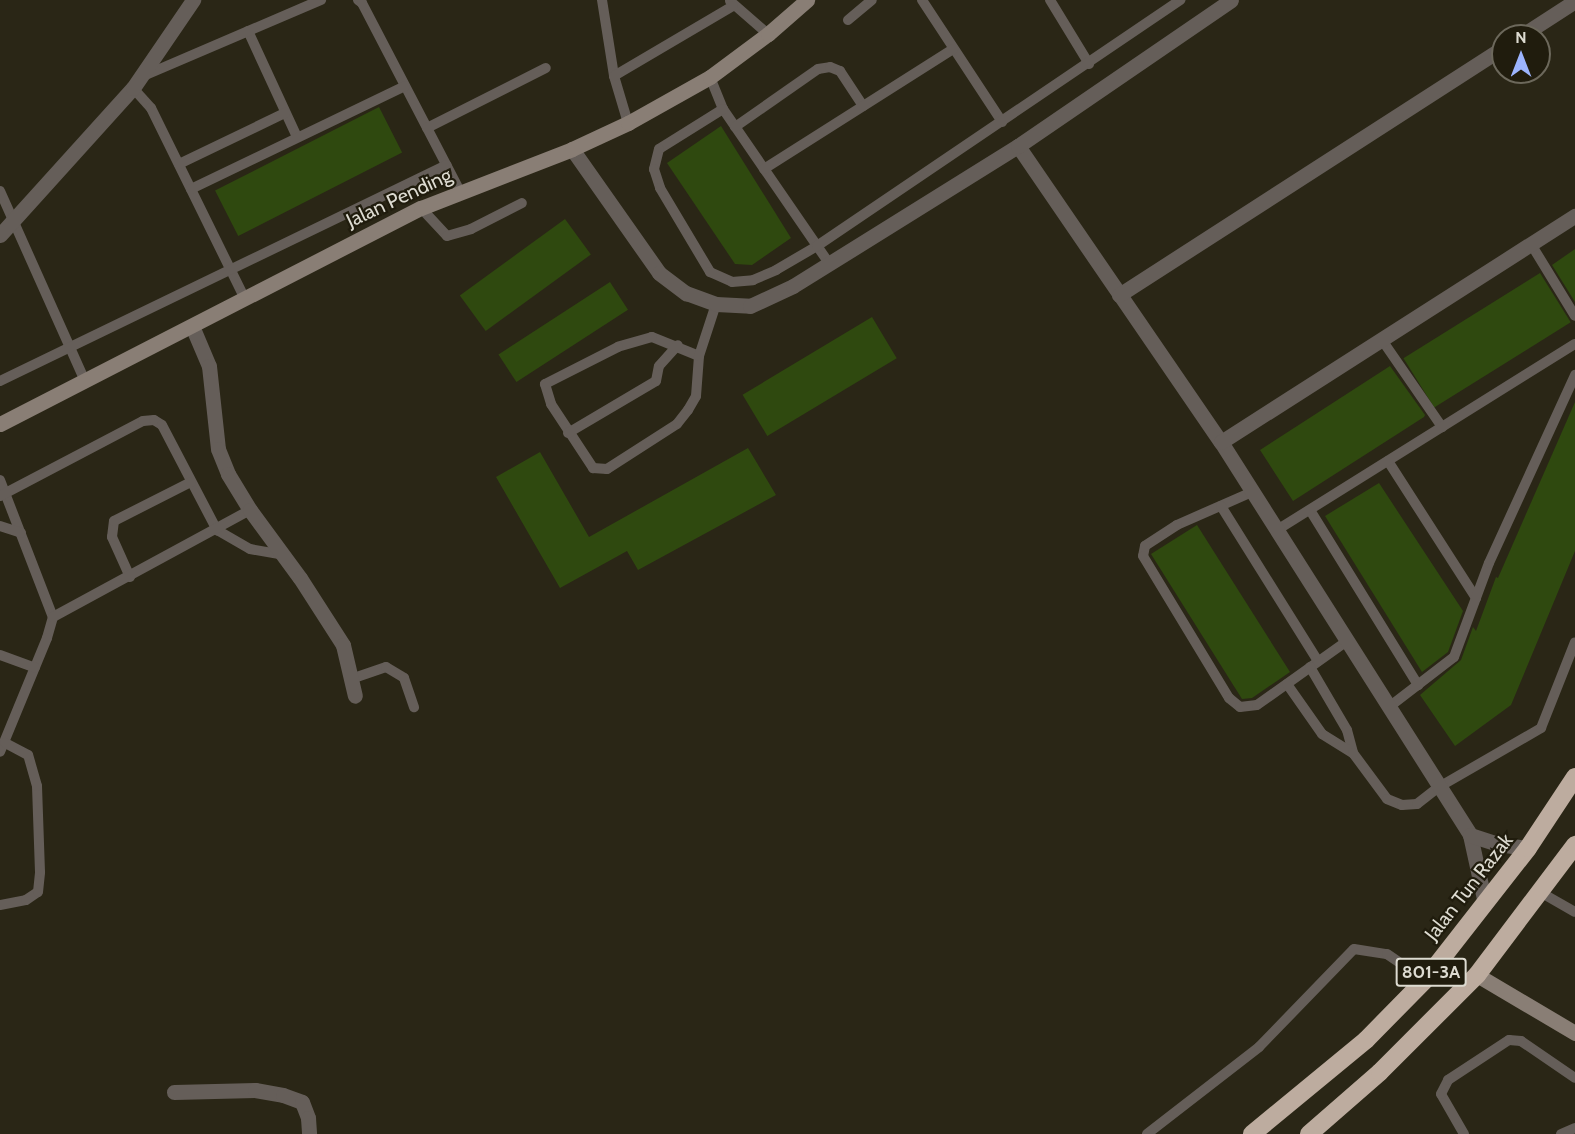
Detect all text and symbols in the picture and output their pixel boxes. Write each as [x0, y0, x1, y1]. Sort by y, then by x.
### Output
north arrow [1491, 24, 1551, 84]
text: N [1515, 28, 1527, 47]
street label: Jalan Pending [342, 163, 456, 233]
street label: Jalan Tun Razak [1420, 829, 1518, 945]
road number: 801-3A [1395, 957, 1467, 987]

